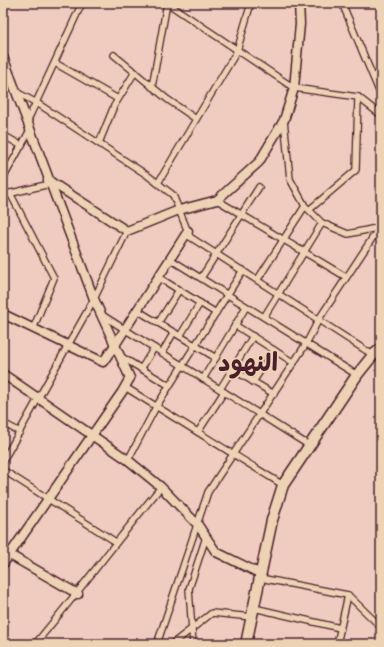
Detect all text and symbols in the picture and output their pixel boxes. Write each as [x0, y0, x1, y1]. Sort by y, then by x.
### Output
district label: النهود [218, 347, 278, 383]

